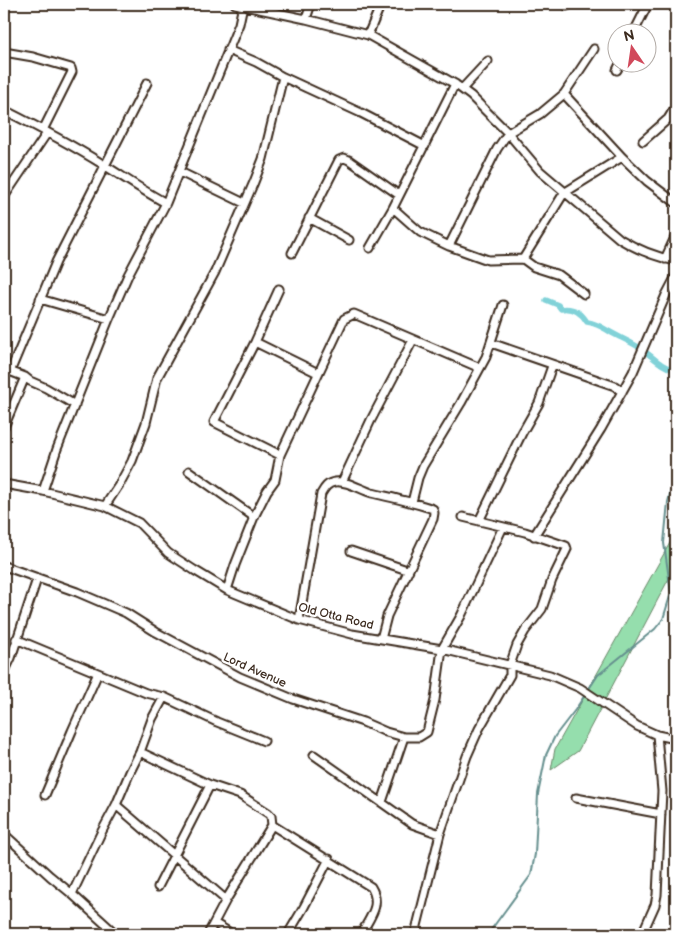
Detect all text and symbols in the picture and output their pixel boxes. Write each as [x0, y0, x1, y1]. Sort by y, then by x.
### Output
north arrow [608, 22, 658, 72]
text: N [622, 26, 636, 45]
street label: Old Otta Road [297, 600, 375, 633]
street label: Lord Avenue [221, 650, 289, 691]

